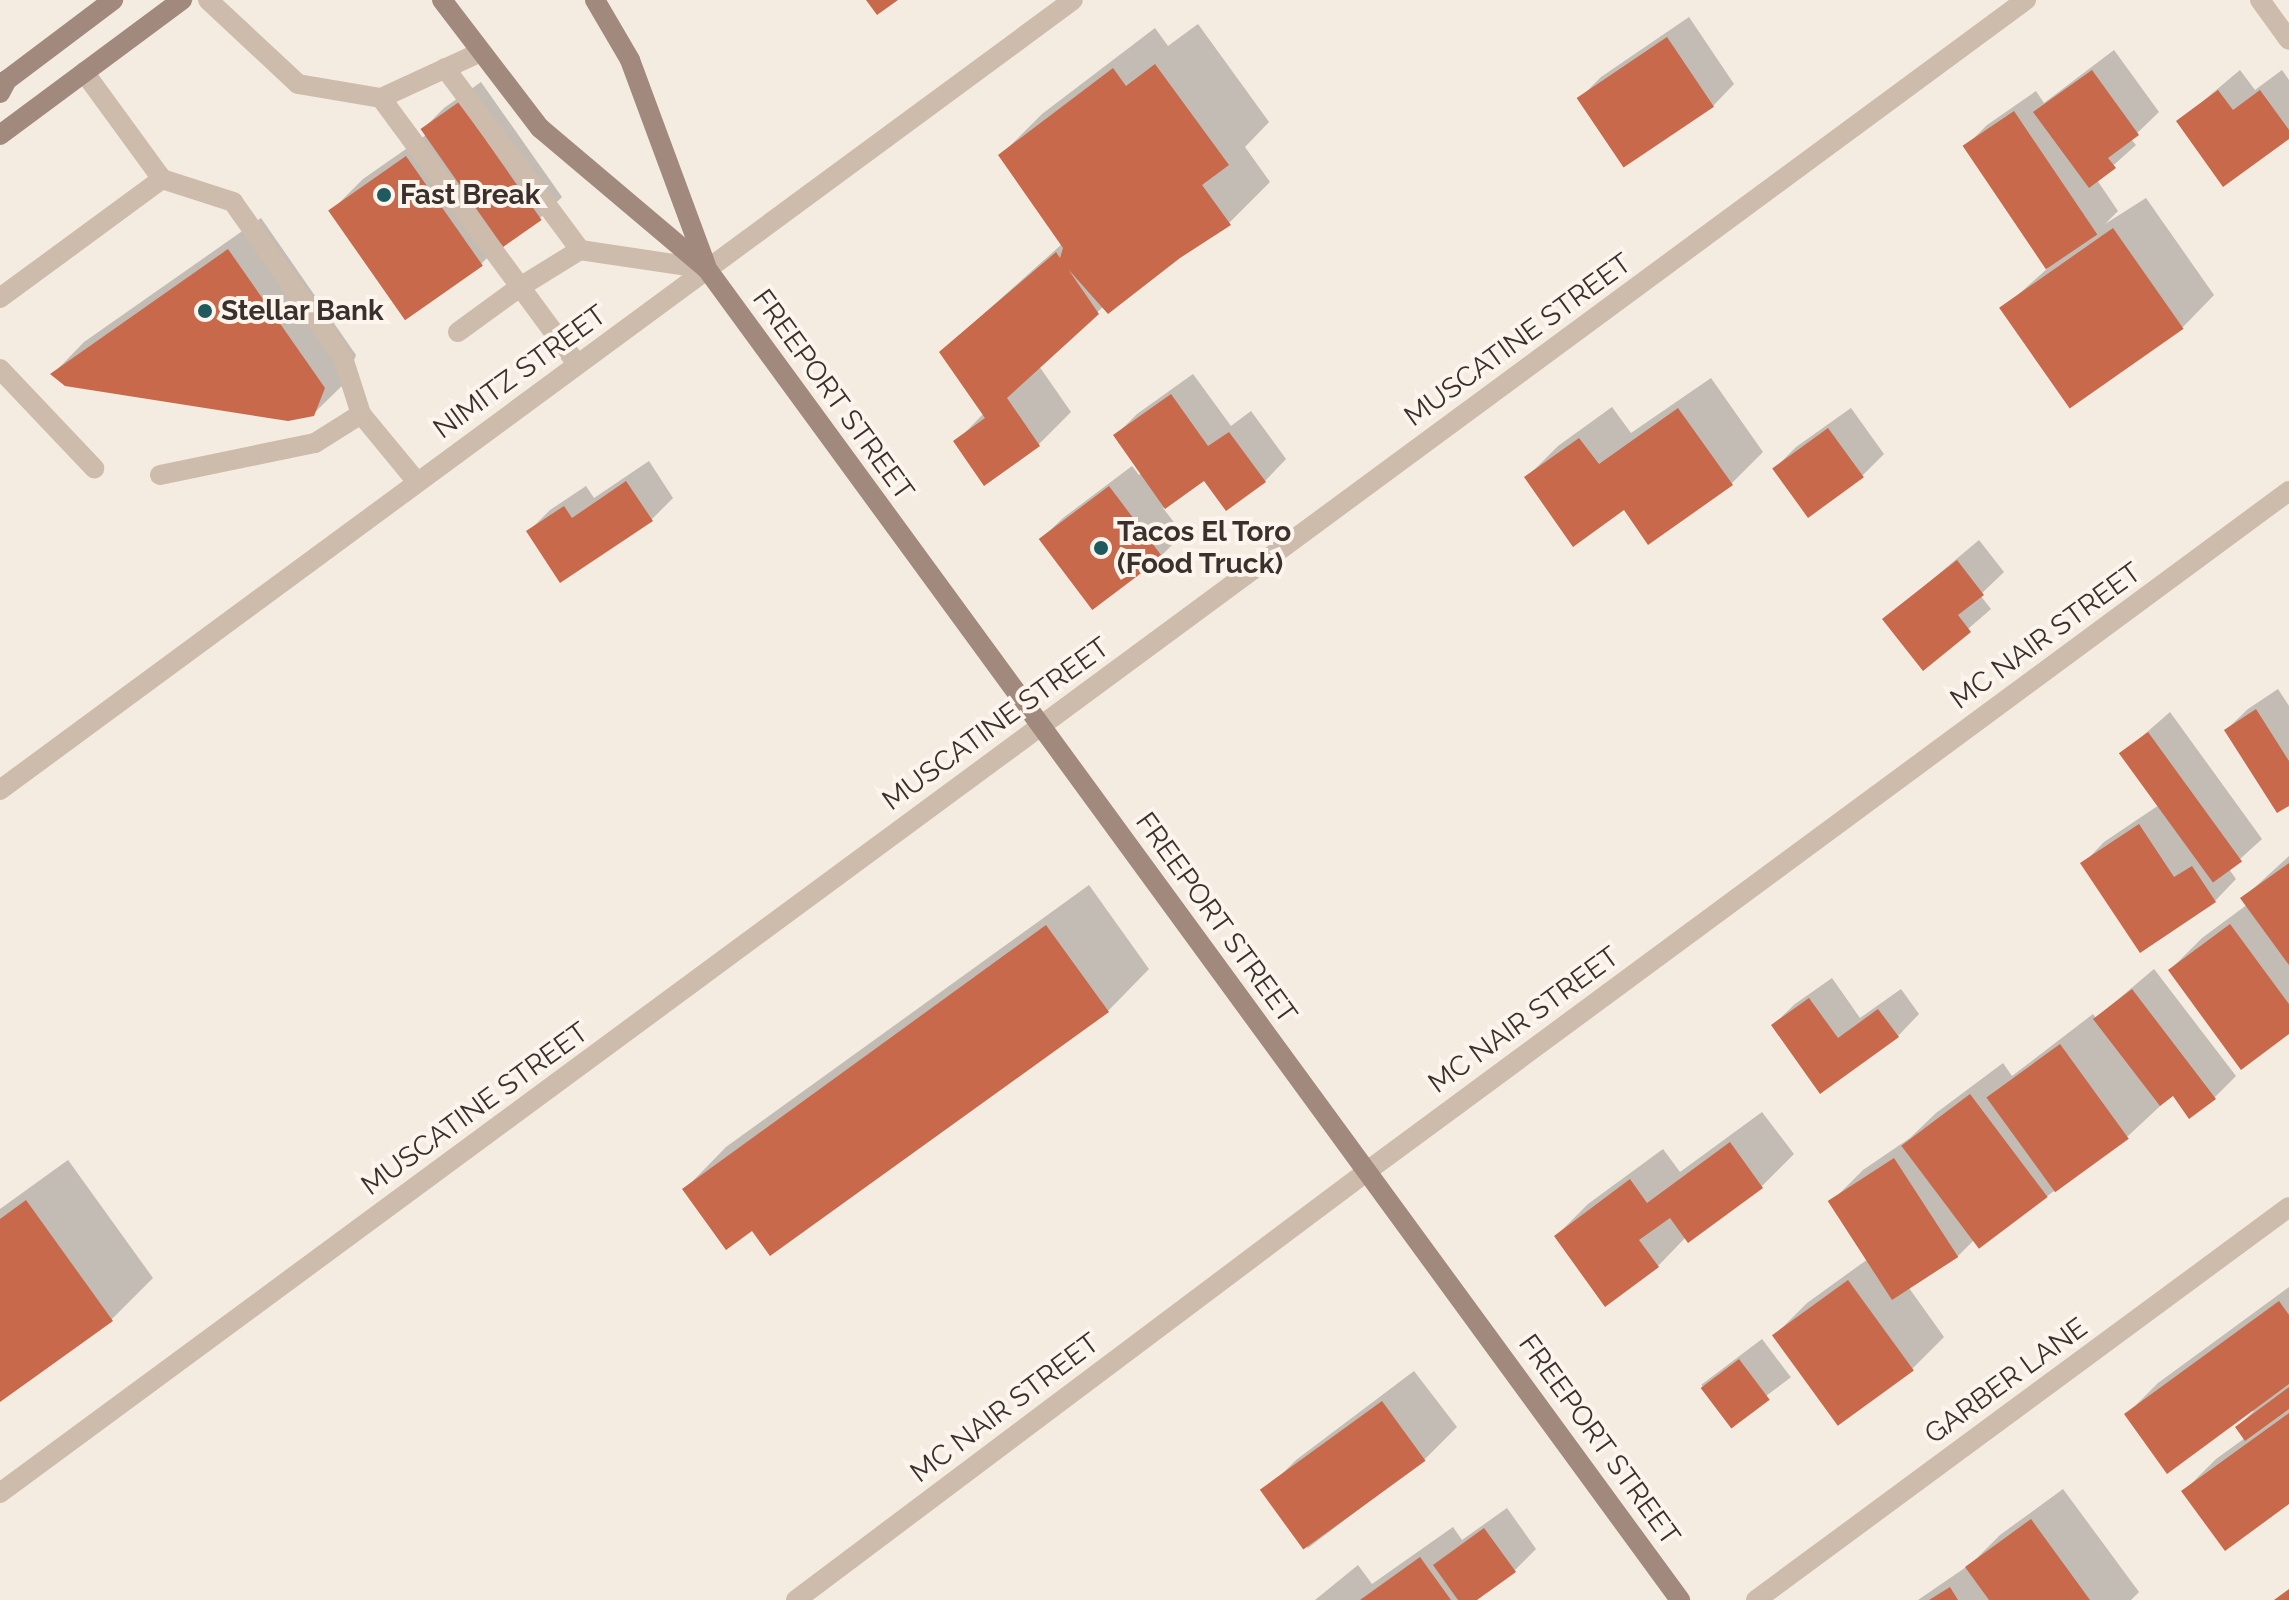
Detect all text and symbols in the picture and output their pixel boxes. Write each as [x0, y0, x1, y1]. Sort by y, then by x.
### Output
place label: Fast Break [400, 178, 540, 212]
marker: Fast Break [375, 186, 393, 204]
street label: MUSCATINE STREET [1398, 246, 1638, 434]
street label: FREEPORT STREET [745, 283, 921, 507]
place label: Stellar Bank [221, 294, 384, 328]
street label: NIMITZ STREET [427, 298, 613, 446]
marker: Stellar Bank [196, 302, 214, 320]
place label: Tacos El Toro (Food Truck) [1117, 515, 1293, 581]
marker: Tacos El Toro (Food Truck) [1092, 539, 1110, 557]
street label: MC NAIR STREET [1944, 556, 2148, 716]
street label: MUSCATINE STREET [876, 630, 1116, 818]
street label: FREEPORT STREET [1128, 806, 1304, 1030]
street label: MC NAIR STREET [1422, 940, 1626, 1100]
street label: MUSCATINE STREET [355, 1015, 595, 1203]
street label: GARBER LANE [1918, 1311, 2094, 1451]
street label: MC NAIR STREET [904, 1326, 1106, 1490]
street label: FREEPORT STREET [1511, 1328, 1687, 1552]

